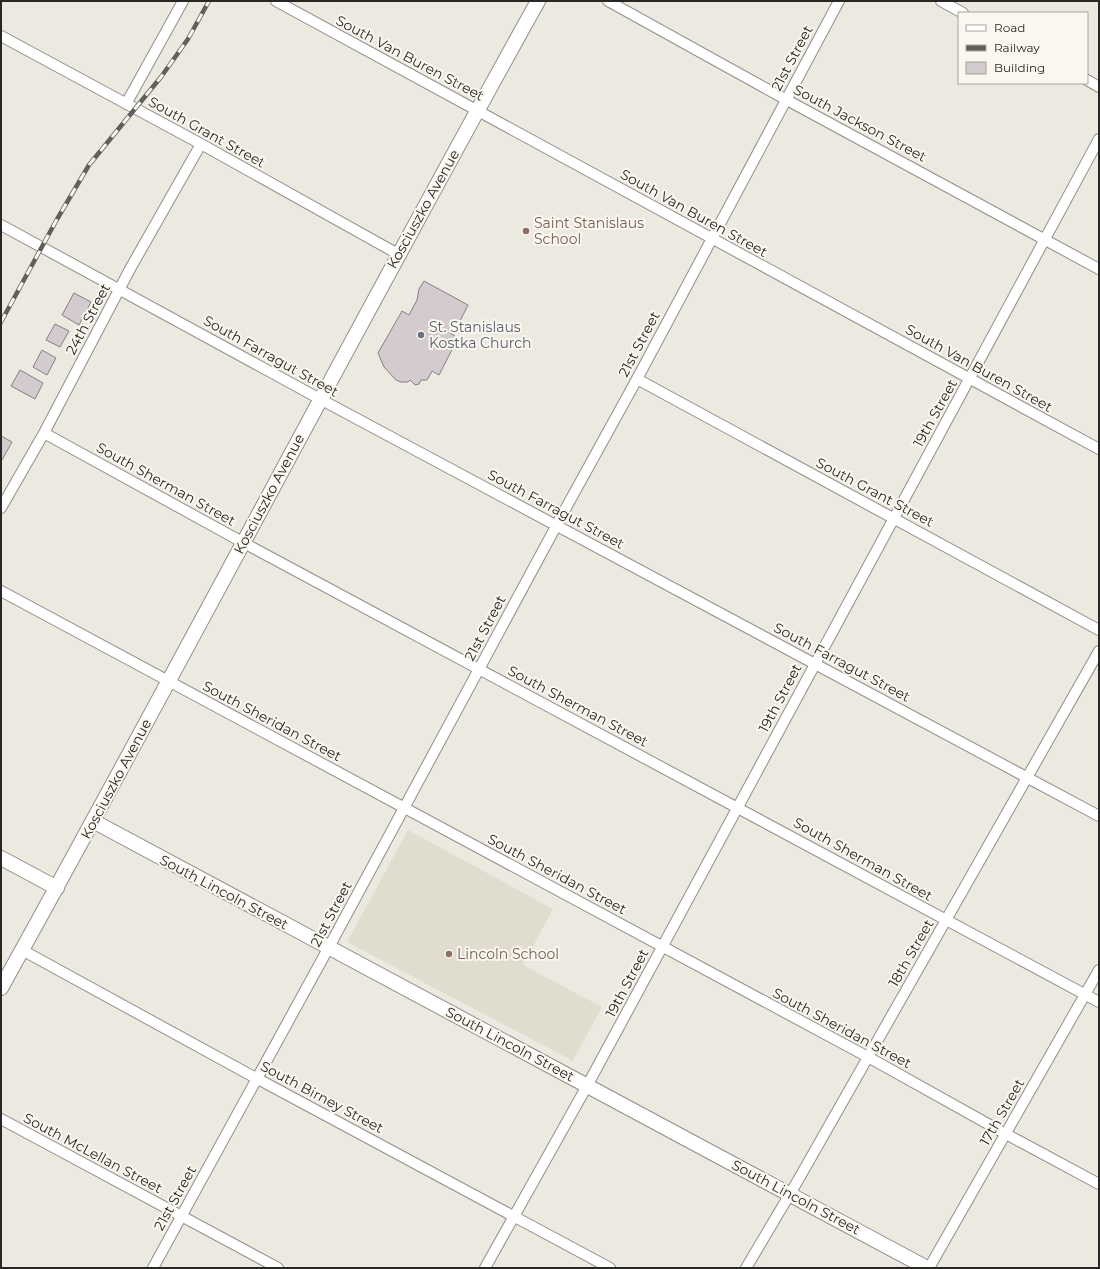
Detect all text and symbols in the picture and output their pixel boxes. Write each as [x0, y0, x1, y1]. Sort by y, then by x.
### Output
street label: South Van Buren Street [333, 11, 487, 105]
legend [958, 12, 1088, 84]
text: Road [994, 20, 1025, 35]
street label: 21st Street [767, 22, 817, 94]
text: Railway [994, 40, 1040, 55]
text: Building [994, 60, 1045, 75]
street label: South Jackson Street [790, 80, 930, 166]
street label: South Grant Street [145, 92, 269, 172]
street label: Kosciuszko Avenue [383, 146, 463, 272]
street label: South Van Buren Street [617, 165, 771, 261]
place label: Saint Stanislaus School [534, 214, 644, 248]
marker: Saint Stanislaus School [521, 226, 531, 236]
street label: 24th Street [62, 280, 114, 358]
street label: 21st Street [614, 308, 664, 380]
street label: South Farragut Street [200, 311, 342, 401]
place label: St. Stanislaus Kostka Church [429, 318, 532, 352]
street label: South Van Buren Street [902, 320, 1056, 416]
marker: St. Stanislaus Kostka Church [416, 330, 426, 340]
street label: 19th Street [909, 376, 961, 450]
street label: Kosciuszko Avenue [230, 431, 308, 557]
street label: South Sherman Street [93, 438, 239, 530]
street label: South Grant Street [813, 453, 937, 531]
street label: South Farragut Street [485, 465, 628, 553]
street label: 21st Street [460, 592, 510, 664]
street label: South Farragut Street [771, 618, 914, 706]
street label: 19th Street [754, 660, 806, 735]
street label: South Sherman Street [505, 661, 651, 751]
street label: South Sheridan Street [200, 677, 345, 765]
street label: Kosciuszko Avenue [77, 716, 155, 842]
street label: South Sherman Street [790, 813, 936, 905]
street label: South Sheridan Street [485, 830, 630, 918]
street label: South Lincoln Street [157, 851, 292, 934]
street label: 21st Street [306, 878, 356, 950]
street label: 18th Street [884, 916, 938, 990]
place label: Lincoln School [457, 945, 559, 963]
street label: 19th Street [601, 945, 653, 1020]
marker: Lincoln School [444, 949, 454, 959]
street label: South Sheridan Street [770, 984, 915, 1072]
street label: South Lincoln Street [443, 1003, 578, 1086]
street label: South Birney Street [257, 1057, 387, 1137]
street label: 17th Street [976, 1075, 1029, 1149]
street label: South McLellan Street [20, 1109, 166, 1197]
street label: South Lincoln Street [729, 1156, 864, 1239]
street label: 21st Street [150, 1162, 200, 1234]

